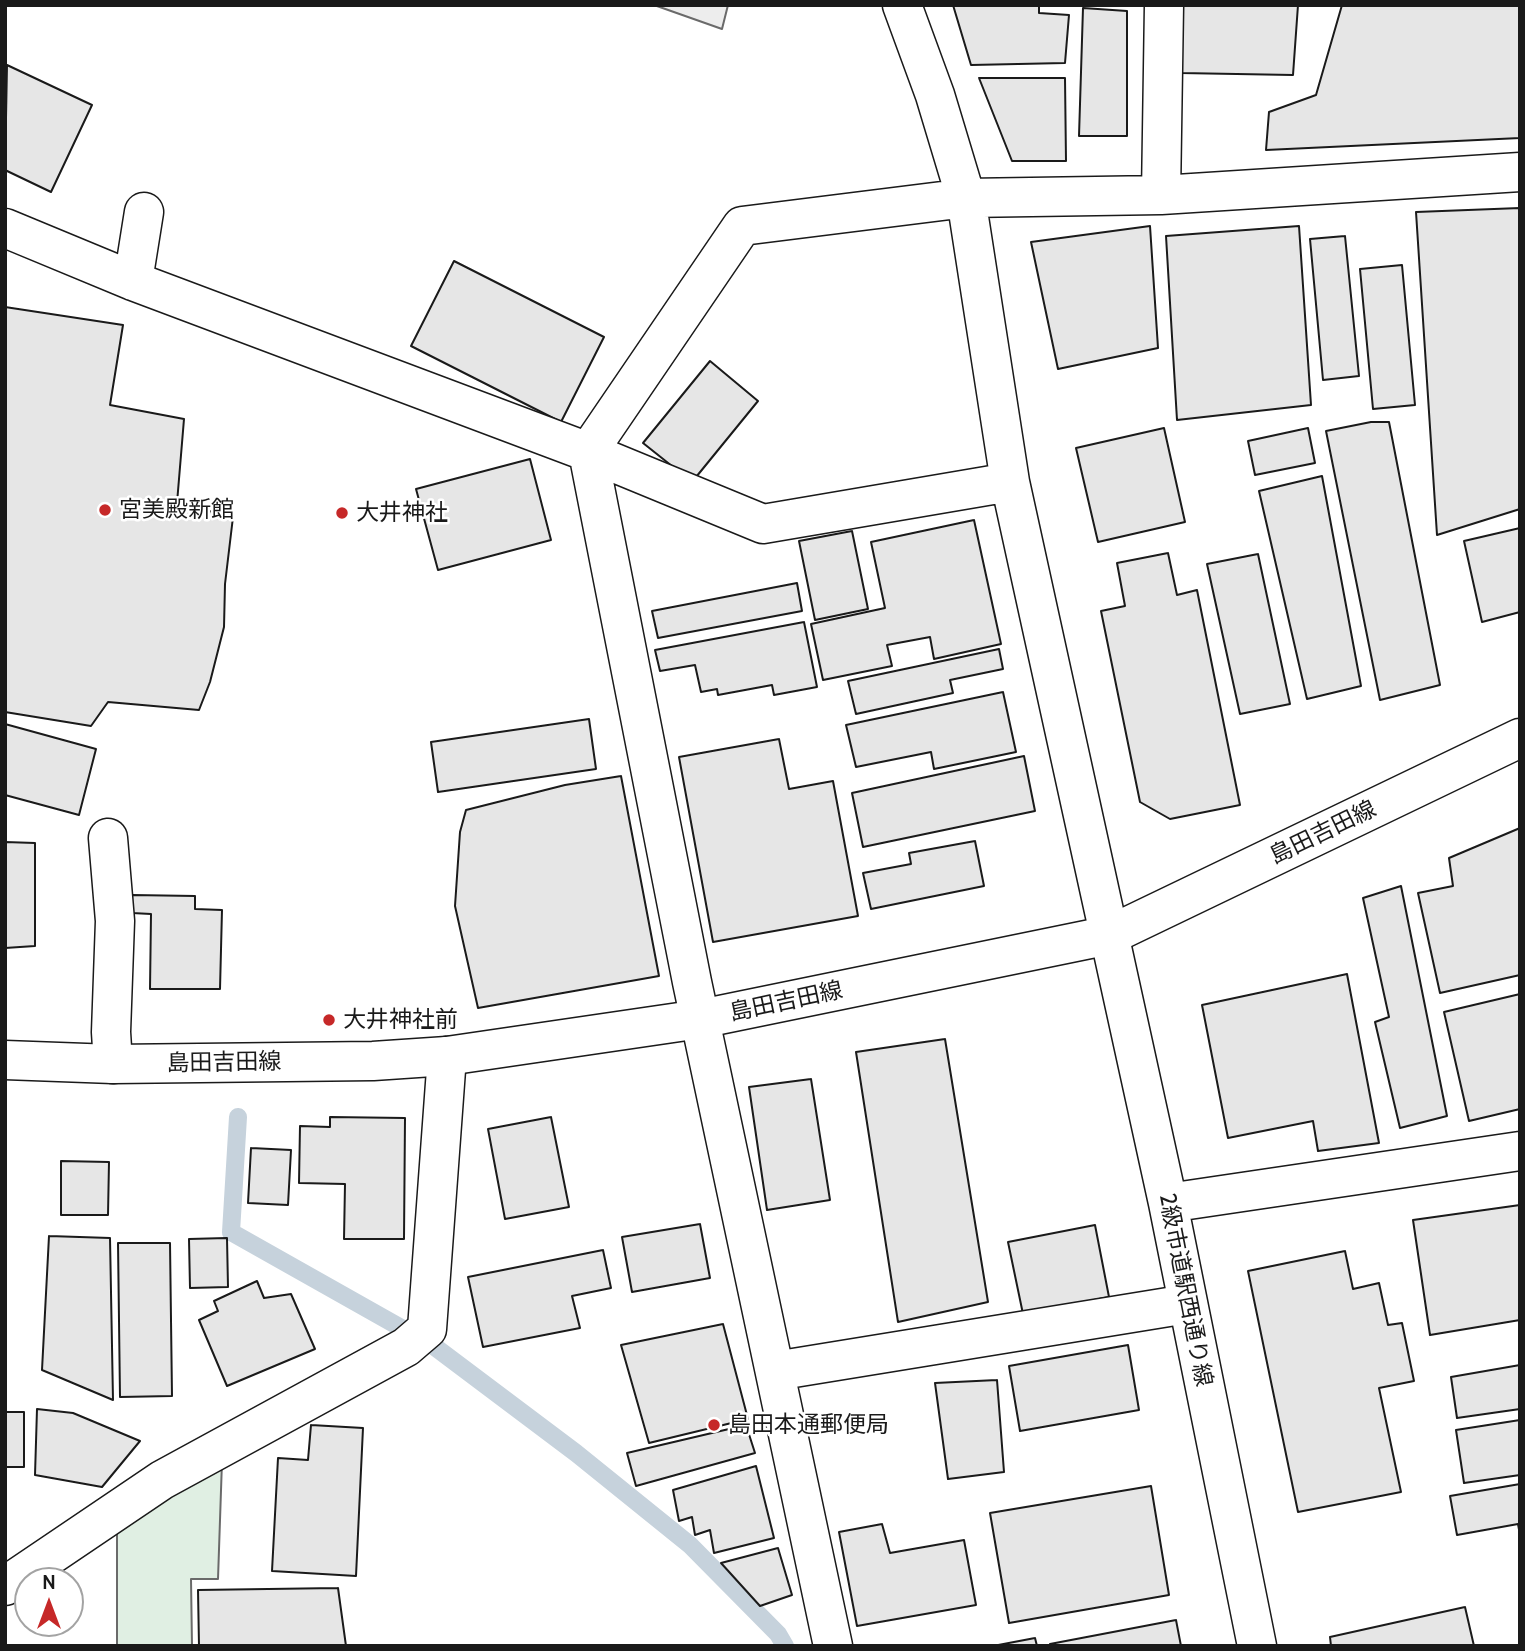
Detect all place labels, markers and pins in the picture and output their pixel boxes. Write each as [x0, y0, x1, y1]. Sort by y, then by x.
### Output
place label: 宮美殿新館 [119, 496, 234, 524]
place label: 大井神社 [356, 499, 448, 527]
marker: 宮美殿新館 [97, 502, 113, 518]
marker: 大井神社 [334, 505, 350, 521]
place label: 大井神社前 [343, 1006, 458, 1034]
marker: 大井神社前 [321, 1012, 337, 1028]
place label: 島田本通郵便局 [728, 1411, 889, 1439]
marker: 島田本通郵便局 [706, 1417, 722, 1433]

